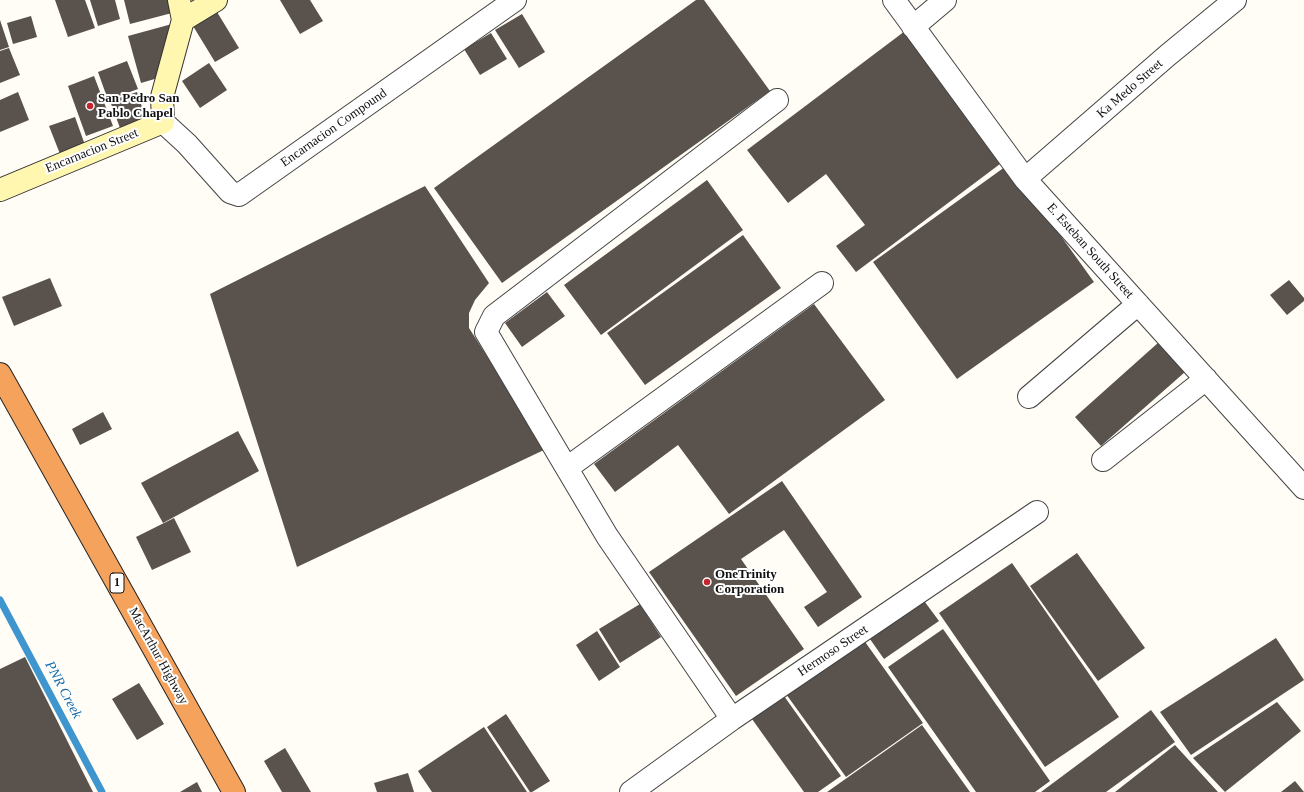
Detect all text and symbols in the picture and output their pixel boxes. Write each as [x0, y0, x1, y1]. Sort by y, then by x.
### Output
street label: Ka Medo Street [1094, 56, 1166, 122]
street label: Encarnacion Compound [278, 85, 390, 171]
place label: San Pedro San Pablo Chapel [98, 91, 179, 122]
marker: San Pedro San Pablo Chapel [85, 101, 95, 111]
street label: Encarnacion Street [43, 125, 141, 177]
street label: E. Esteban South Street [1043, 200, 1137, 302]
place label: OneTrinity Corporation [715, 567, 784, 598]
road number: 1 [110, 573, 124, 593]
marker: OneTrinity Corporation [702, 577, 712, 587]
street label: MacArthur Highway [125, 605, 191, 707]
street label: Hermoso Street [795, 622, 871, 680]
water label: PNR Creek [41, 658, 85, 722]

